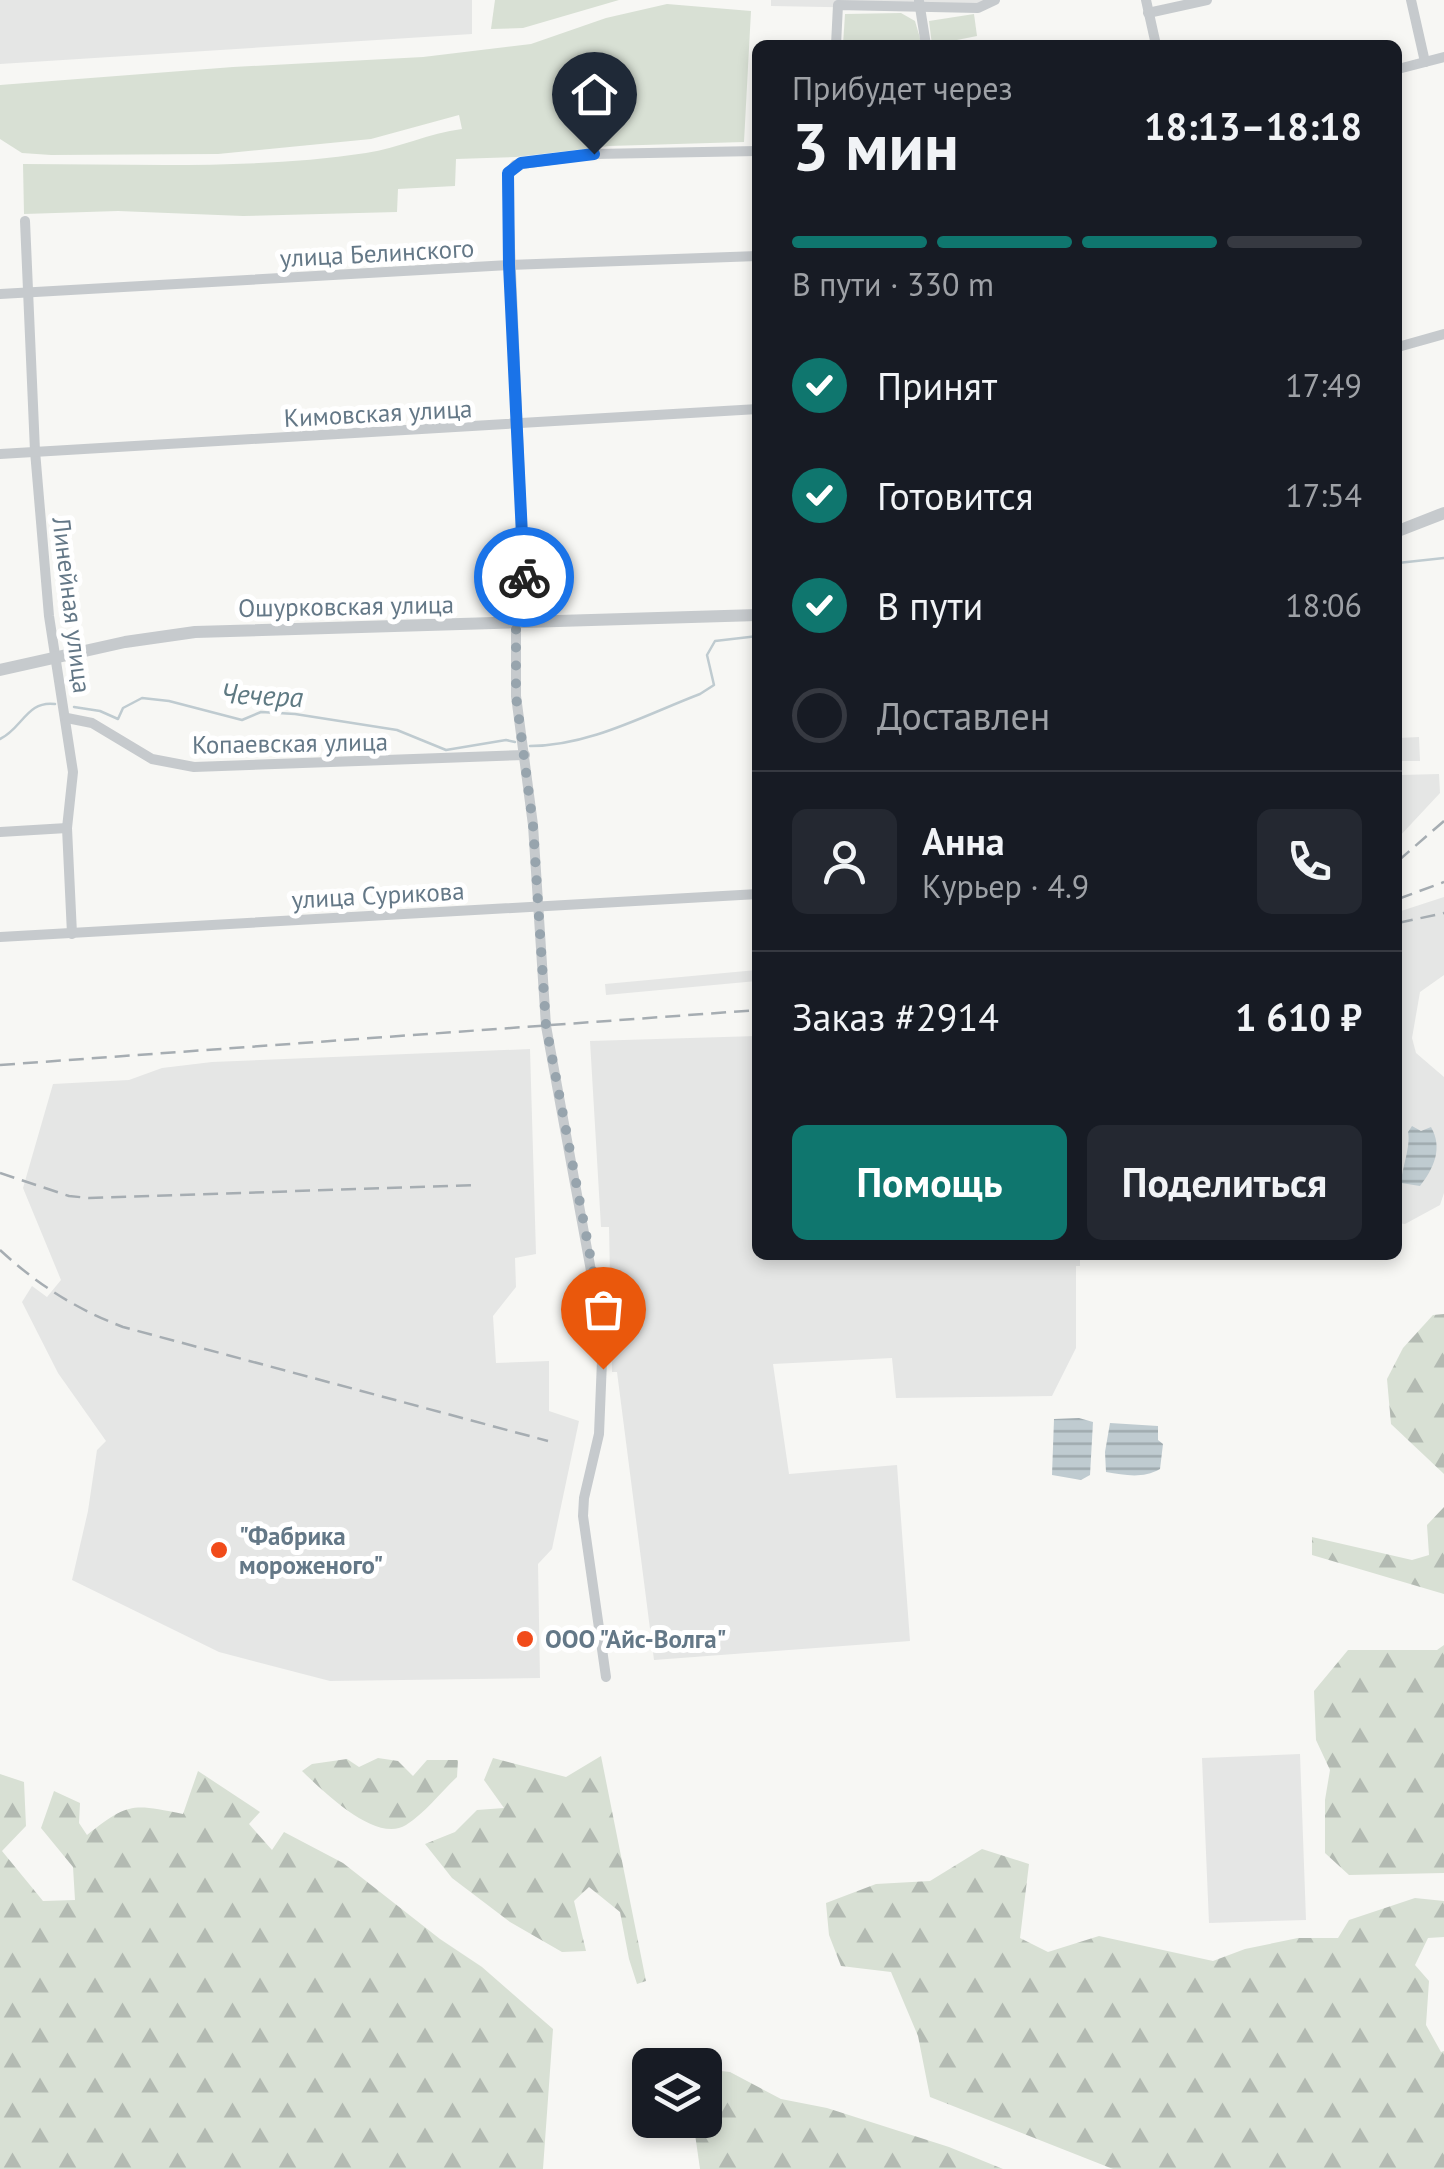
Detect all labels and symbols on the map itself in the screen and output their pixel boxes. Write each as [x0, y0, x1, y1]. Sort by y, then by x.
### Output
pin [552, 52, 637, 155]
street label: улица Белинского [279, 232, 475, 274]
street label: Кимовская улица [283, 392, 473, 434]
street label: Линейная улица [45, 514, 99, 695]
courier [474, 527, 574, 627]
street label: Ошурковская улица [238, 588, 454, 624]
water label: Чечера [220, 674, 305, 715]
street label: Копаевская улица [192, 725, 388, 761]
street label: улица Сурикова [291, 874, 465, 916]
pin [561, 1267, 646, 1370]
place label: "Фабрика мороженого" [239, 1520, 383, 1581]
marker: "Фабрика мороженого" [208, 1539, 230, 1561]
place label: ООО "Айс-Волга" [545, 1623, 727, 1655]
marker: ООО "Айс-Волга" [514, 1628, 536, 1650]

